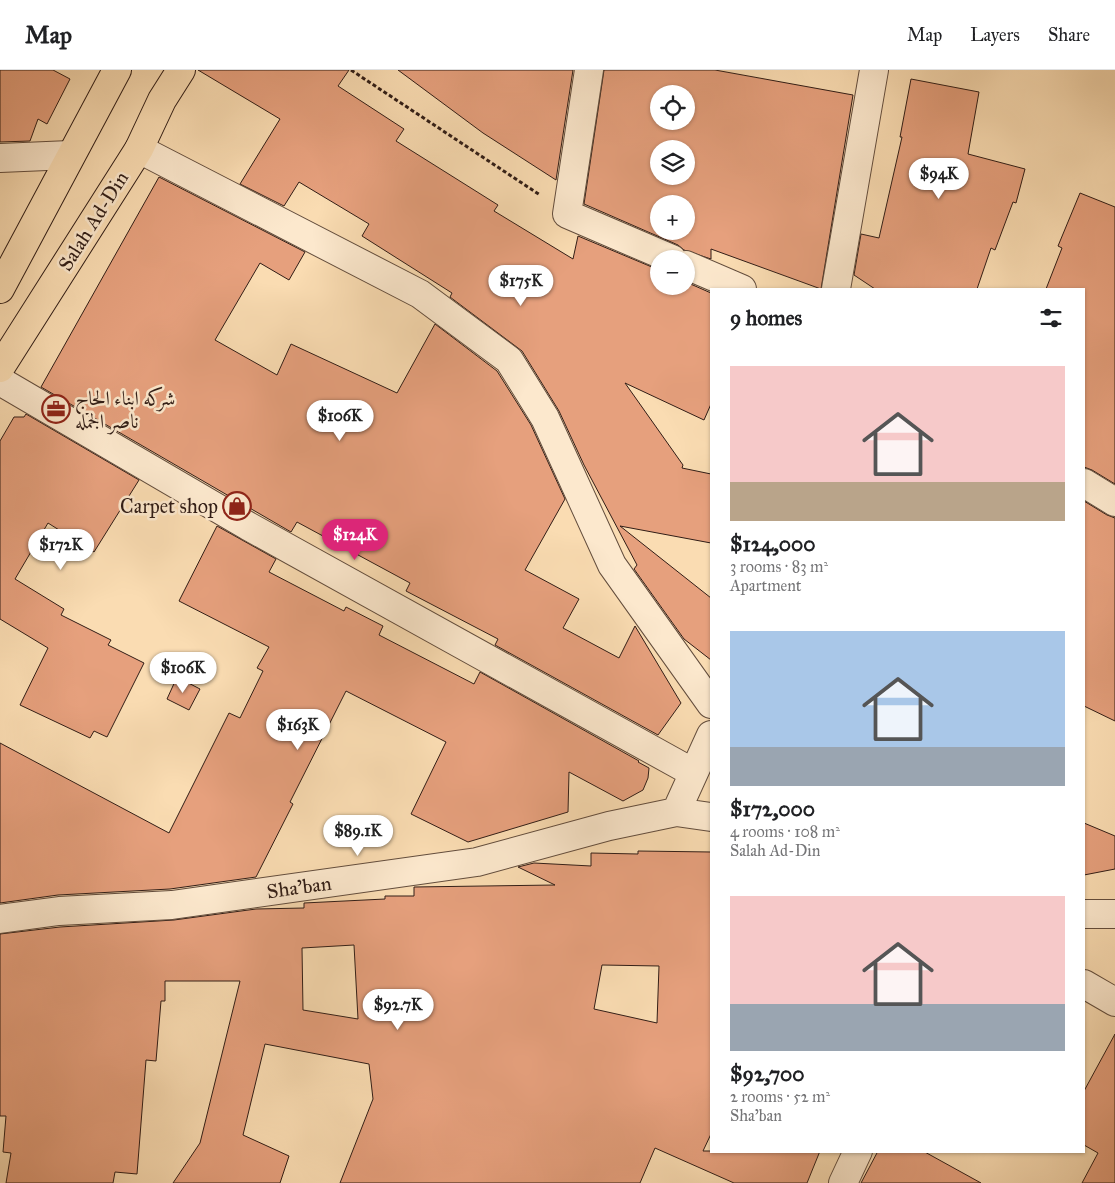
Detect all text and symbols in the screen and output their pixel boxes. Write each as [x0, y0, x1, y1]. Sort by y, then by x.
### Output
text: Map [25, 20, 72, 50]
text: Map [907, 24, 942, 46]
text: Layers [970, 24, 1020, 46]
text: Share [1048, 24, 1090, 46]
map controls [650, 85, 695, 295]
button: locate [650, 85, 695, 130]
button: layers [650, 140, 695, 185]
pin: $94K [909, 158, 969, 200]
text: $94K [920, 164, 958, 183]
street label: Salah Ad-Din [53, 167, 133, 275]
button: + [650, 195, 695, 240]
button: − [650, 250, 695, 295]
pin: $175K [486, 264, 556, 307]
text: $175K [499, 271, 543, 290]
icon: filters [1037, 304, 1065, 332]
text: 9 homes [730, 305, 802, 331]
place label: شركه ابناء الحاج ناصر الجمله [75, 386, 176, 435]
office icon: شركه ابناء الحاج ناصر الجمله [41, 394, 71, 424]
icon: home [853, 399, 943, 489]
pin: $106K [305, 400, 375, 442]
text: $106K [318, 406, 362, 425]
shop icon: Carpet shop [222, 491, 252, 521]
place label: Carpet shop [120, 494, 218, 518]
pin: $124K [320, 518, 390, 561]
text: $124K [333, 525, 377, 544]
pin: $172K [26, 528, 96, 571]
text: $124,000 [730, 531, 816, 557]
text: $172K [39, 535, 83, 554]
text: 3 rooms · 83 m² [730, 557, 828, 576]
text: Apartment [730, 576, 802, 595]
pin: $106K [148, 652, 218, 694]
text: $106K [161, 658, 205, 677]
icon: home [853, 664, 943, 754]
pin: $163K [263, 708, 333, 751]
text: $163K [277, 715, 319, 734]
text: $172,000 [730, 796, 815, 822]
pin: $89.1K [317, 814, 399, 857]
text: $89.1K [334, 821, 382, 840]
text: 4 rooms · 108 m² [730, 822, 840, 841]
text: Salah Ad-Din [730, 841, 820, 860]
street label: Sha'ban [265, 871, 333, 903]
icon: home [853, 929, 943, 1019]
pin: $92.7K [357, 988, 439, 1031]
text: $92.7K [374, 995, 422, 1014]
text: $92,700 [730, 1061, 805, 1087]
text: 2 rooms · 52 m² [730, 1087, 830, 1106]
text: Sha'ban [730, 1106, 782, 1125]

